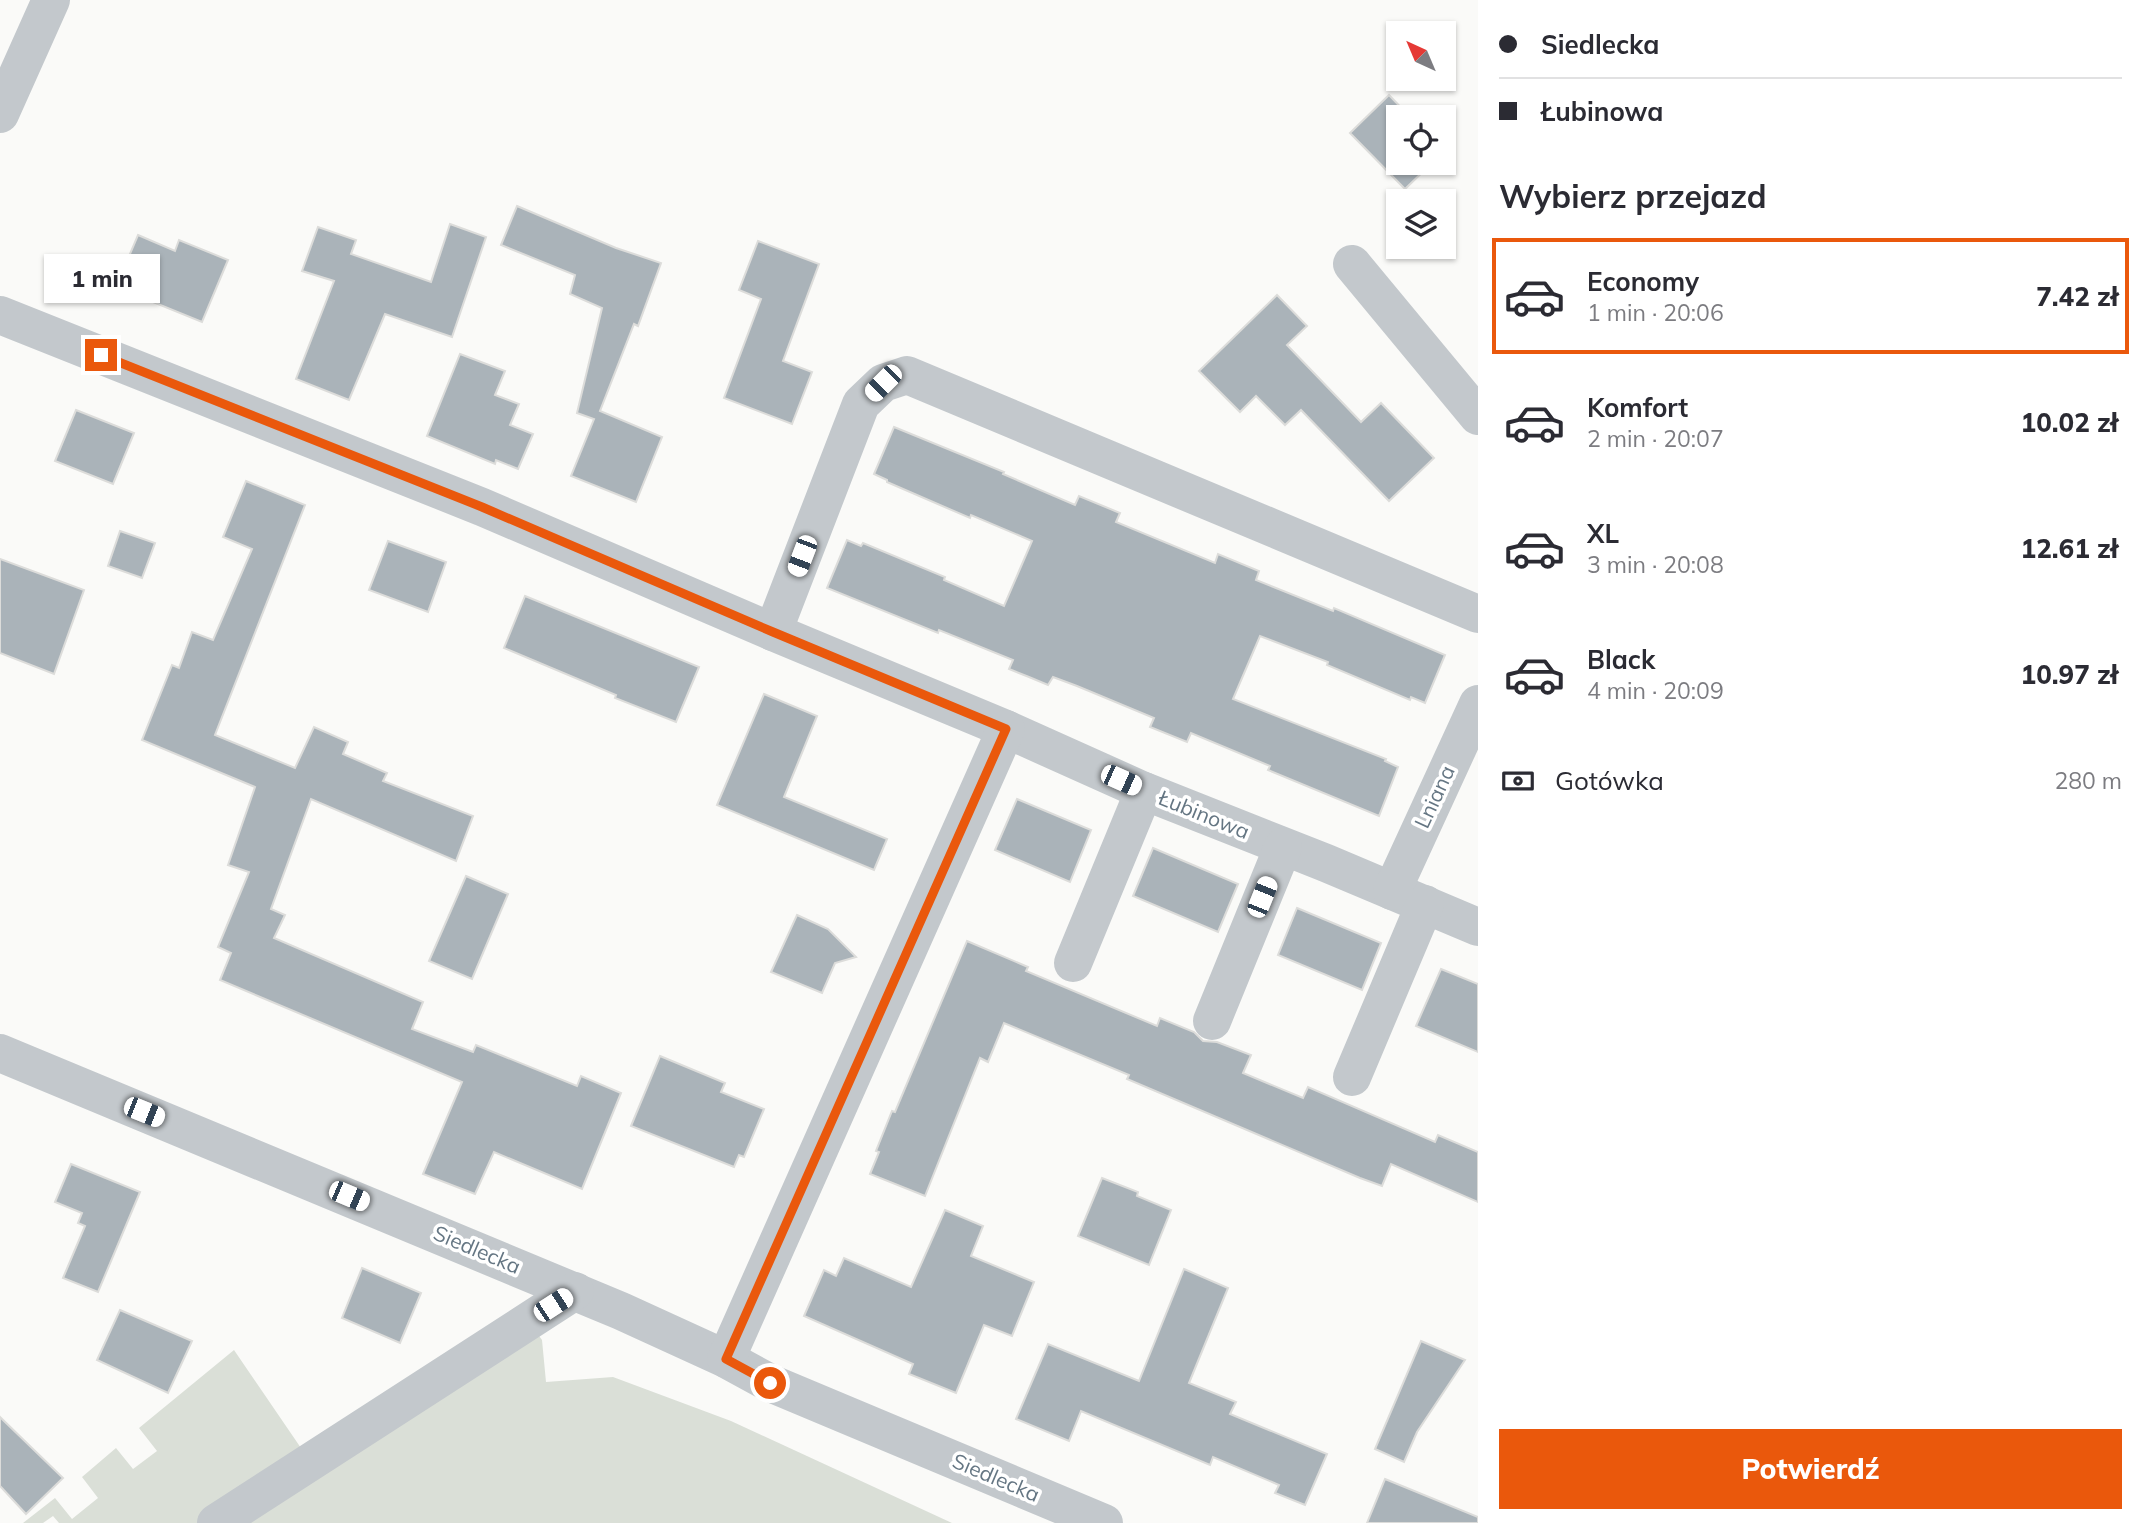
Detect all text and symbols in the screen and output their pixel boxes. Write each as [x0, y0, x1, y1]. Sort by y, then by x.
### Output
north arrow [1386, 21, 1456, 91]
map controls [1386, 21, 1456, 259]
text: Siedlecka [1541, 28, 1659, 61]
text: Łubinowa [1541, 95, 1663, 128]
button: locate [1386, 105, 1456, 175]
text: Wybierz przejazd [1499, 176, 1767, 216]
button: layers [1386, 189, 1456, 259]
callout: 1 min [43, 254, 159, 302]
text: 1 min [71, 264, 133, 293]
icon: car [1503, 265, 1566, 328]
text: Economy [1587, 265, 1699, 298]
text: 7.42 zł [2036, 280, 2118, 313]
text: 1 min · 20:06 [1587, 298, 1724, 327]
route end [85, 339, 117, 371]
car [861, 361, 906, 405]
icon: car [1503, 391, 1566, 454]
text: Komfort [1587, 391, 1688, 424]
text: 10.02 zł [2021, 406, 2118, 439]
text: 2 min · 20:07 [1587, 424, 1724, 453]
icon: car [1503, 517, 1566, 580]
text: XL [1587, 517, 1619, 550]
text: 12.61 zł [2021, 532, 2118, 565]
car [785, 533, 820, 579]
text: 3 min · 20:08 [1587, 550, 1724, 579]
icon: car [1503, 643, 1566, 706]
text: Black [1587, 643, 1655, 676]
text: 10.97 zł [2021, 658, 2118, 691]
text: 4 min · 20:09 [1587, 676, 1724, 705]
street label: Lniana [1408, 761, 1460, 832]
car [1098, 762, 1145, 798]
icon: cash [1499, 762, 1537, 800]
text: Gotówka [1555, 764, 1664, 797]
text: 280 m [2054, 766, 2122, 795]
street label: Łubinowa [1154, 784, 1254, 844]
car [1245, 874, 1280, 920]
car [121, 1094, 168, 1130]
car [326, 1178, 373, 1214]
street label: Siedlecka [430, 1219, 525, 1279]
car [530, 1285, 577, 1325]
route start [754, 1367, 786, 1399]
button: Potwierdź [1499, 1429, 2122, 1509]
street label: Siedlecka [949, 1447, 1044, 1507]

